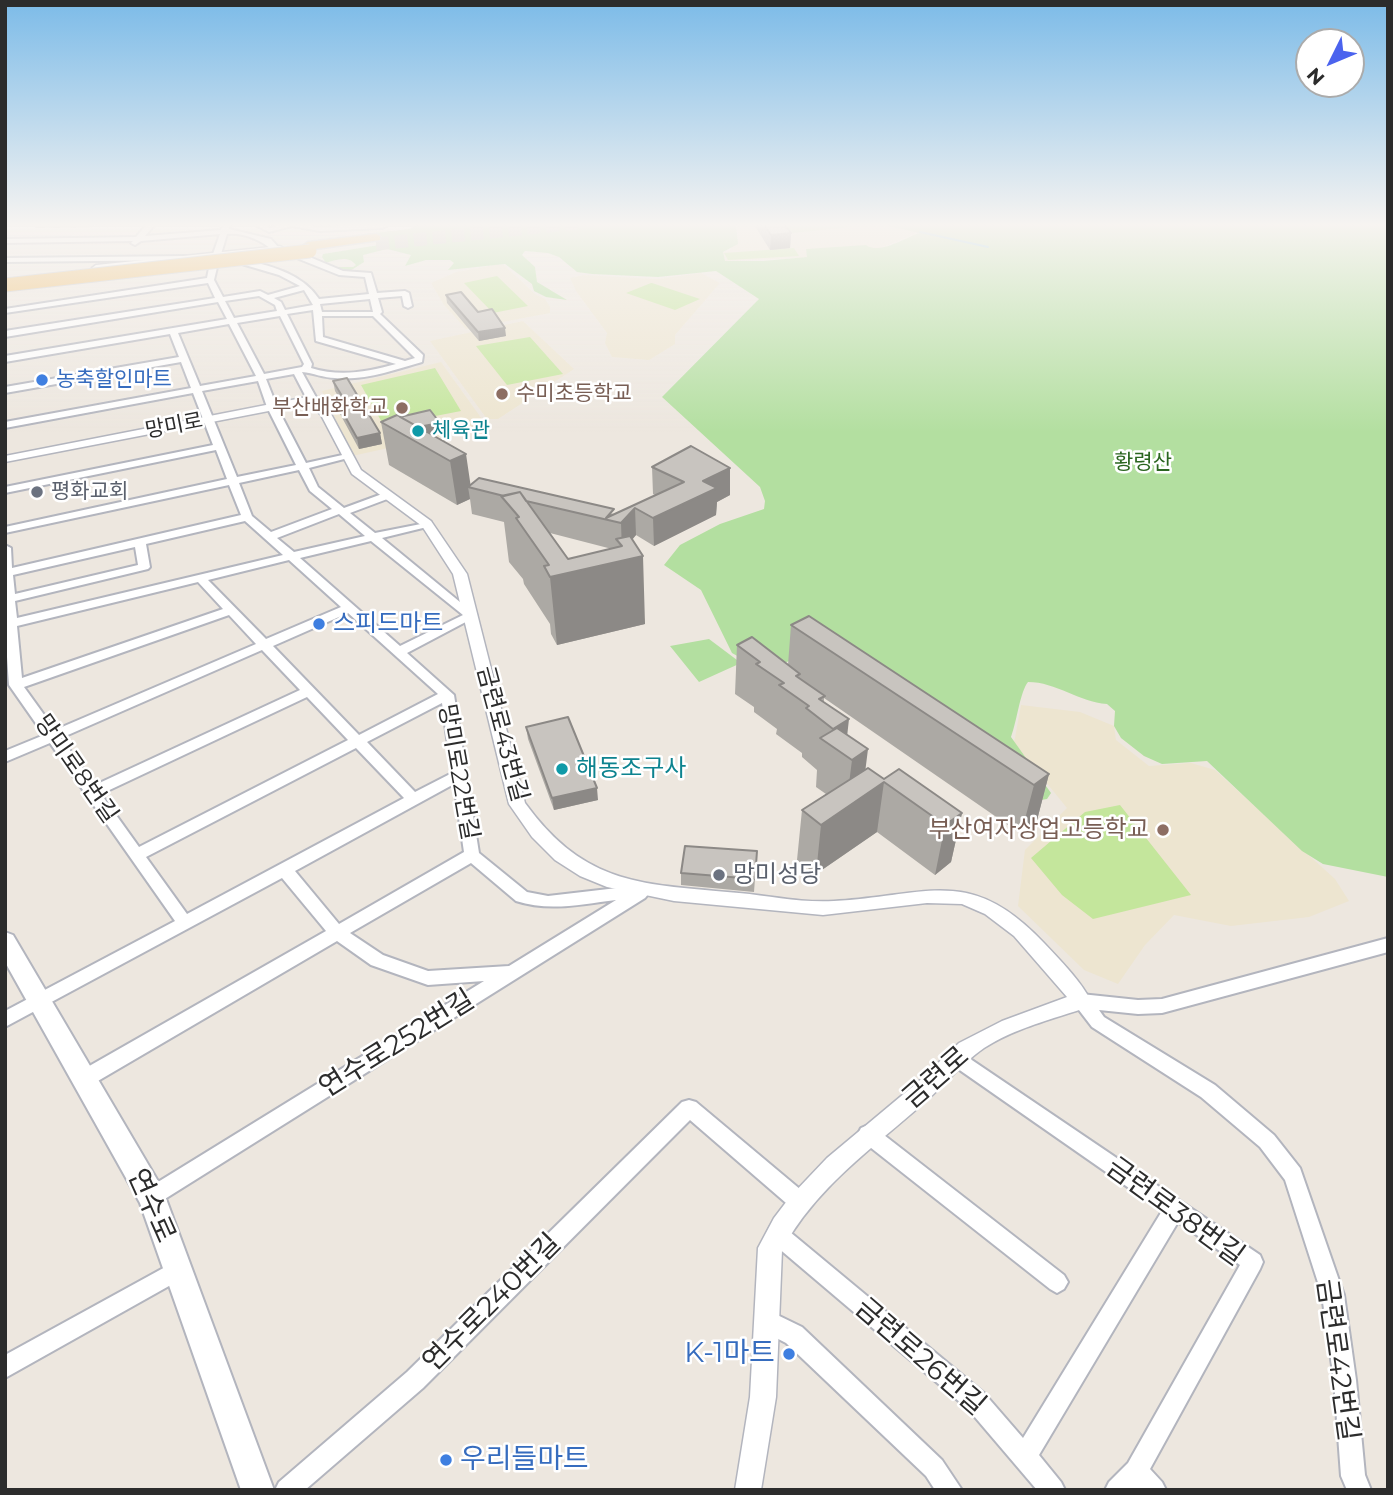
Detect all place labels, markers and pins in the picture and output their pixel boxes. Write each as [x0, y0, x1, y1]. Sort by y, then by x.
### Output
place label: 농축할인마트 [56, 367, 172, 393]
marker: 농축할인마트 [34, 372, 50, 388]
place label: 수미초등학교 [516, 381, 632, 407]
marker: 수미초등학교 [494, 386, 510, 402]
place label: 부산배화학교 [272, 395, 388, 421]
marker: 부산배화학교 [394, 400, 410, 416]
place label: 체육관 [432, 418, 490, 444]
marker: 체육관 [410, 423, 426, 439]
place label: 평화교회 [51, 479, 128, 505]
marker: 평화교회 [29, 484, 45, 500]
place label: 스피드마트 [333, 610, 443, 638]
marker: 스피드마트 [311, 616, 327, 632]
place label: 해동조구사 [576, 755, 686, 783]
marker: 해동조구사 [554, 761, 570, 777]
place label: 부산여자상업고등학교 [928, 816, 1149, 844]
marker: 부산여자상업고등학교 [1155, 822, 1171, 838]
place label: 망미성당 [733, 861, 821, 889]
marker: 망미성당 [711, 867, 727, 883]
place label: K-1마트 [684, 1337, 775, 1371]
marker: K-1마트 [781, 1346, 797, 1362]
place label: 우리들마트 [460, 1443, 589, 1477]
marker: 우리들마트 [438, 1452, 454, 1468]

